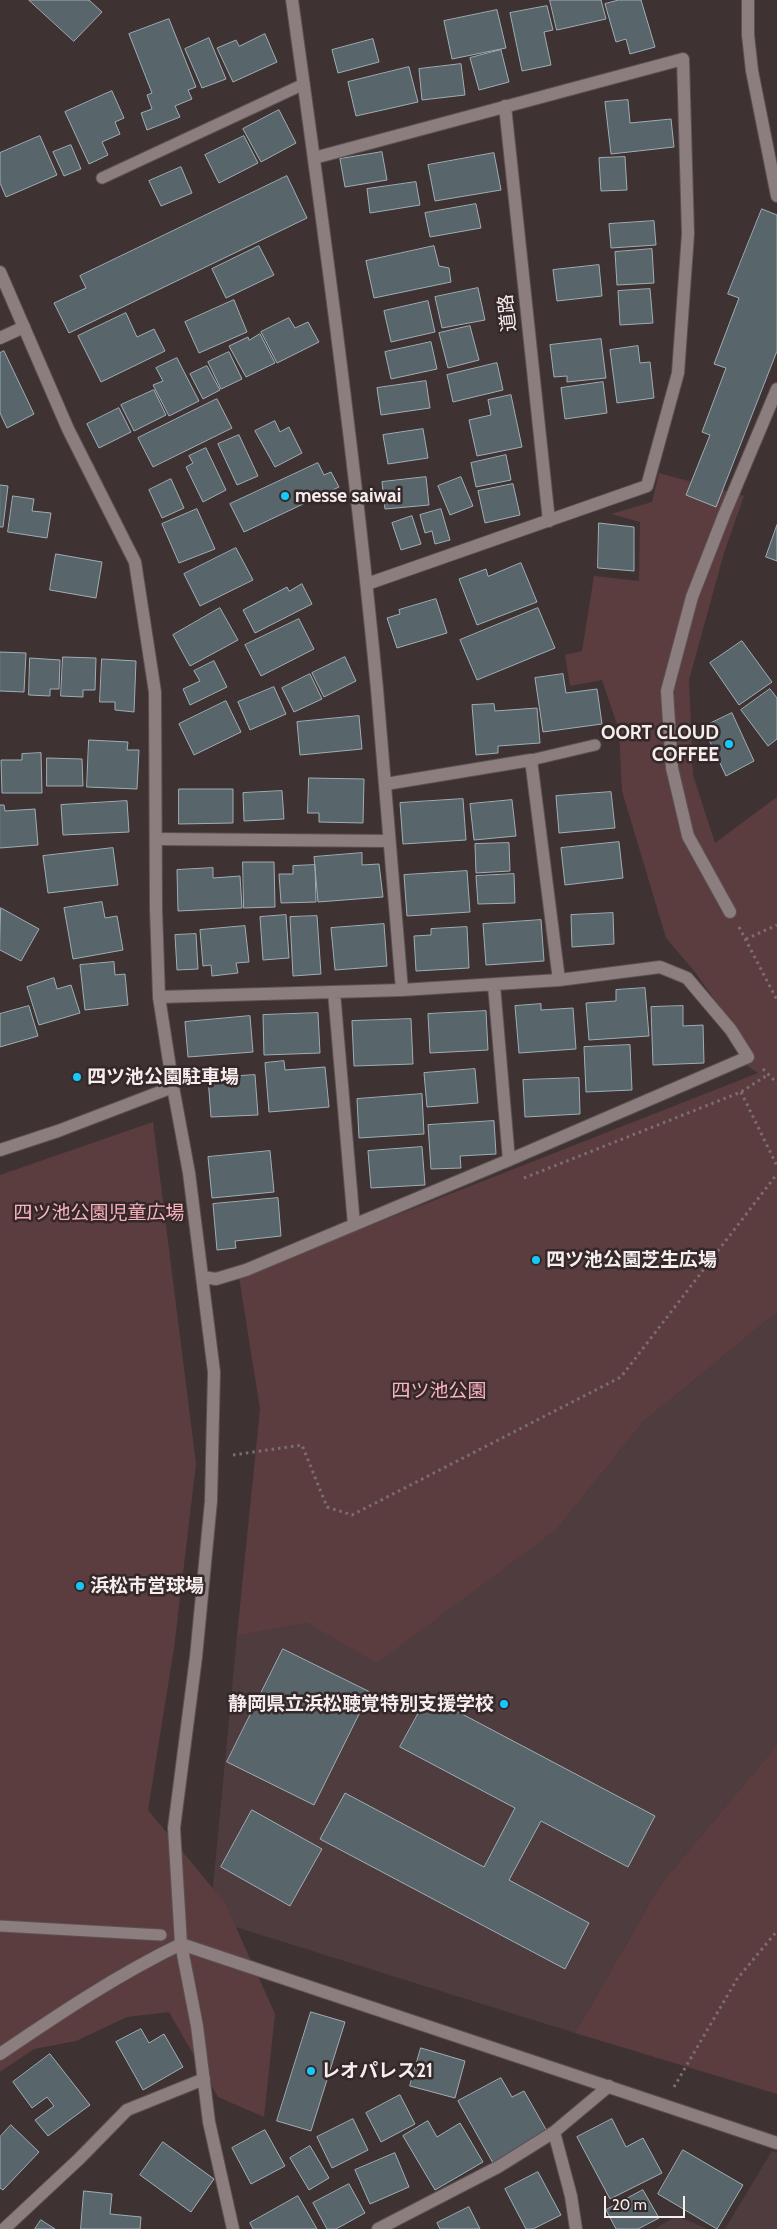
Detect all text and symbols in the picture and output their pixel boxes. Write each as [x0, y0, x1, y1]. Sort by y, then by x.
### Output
street label: 道路 [495, 293, 521, 333]
place label: messe saiwai [295, 485, 401, 507]
marker: messe saiwai [279, 490, 291, 502]
place label: OORT CLOUD COFFEE [601, 722, 719, 766]
marker: OORT CLOUD COFFEE [723, 738, 735, 750]
place label: 四ツ池公園駐車場 [87, 1066, 239, 1088]
marker: 四ツ池公園駐車場 [71, 1071, 83, 1083]
park label: 四ツ池公園児童広場 [14, 1202, 184, 1224]
place label: 四ツ池公園芝生広場 [546, 1249, 717, 1271]
marker: 四ツ池公園芝生広場 [530, 1254, 542, 1266]
park label: 四ツ池公園 [392, 1380, 486, 1402]
place label: 浜松市営球場 [90, 1575, 204, 1597]
marker: 浜松市営球場 [74, 1580, 86, 1592]
place label: 静岡県立浜松聴覚特別支援学校 [228, 1693, 494, 1715]
marker: 静岡県立浜松聴覚特別支援学校 [498, 1698, 510, 1710]
place label: レオパレス21 [321, 2060, 433, 2082]
marker: レオパレス21 [305, 2065, 317, 2077]
scale bar [607, 2186, 688, 2218]
text: 20 m [612, 2196, 647, 2214]

